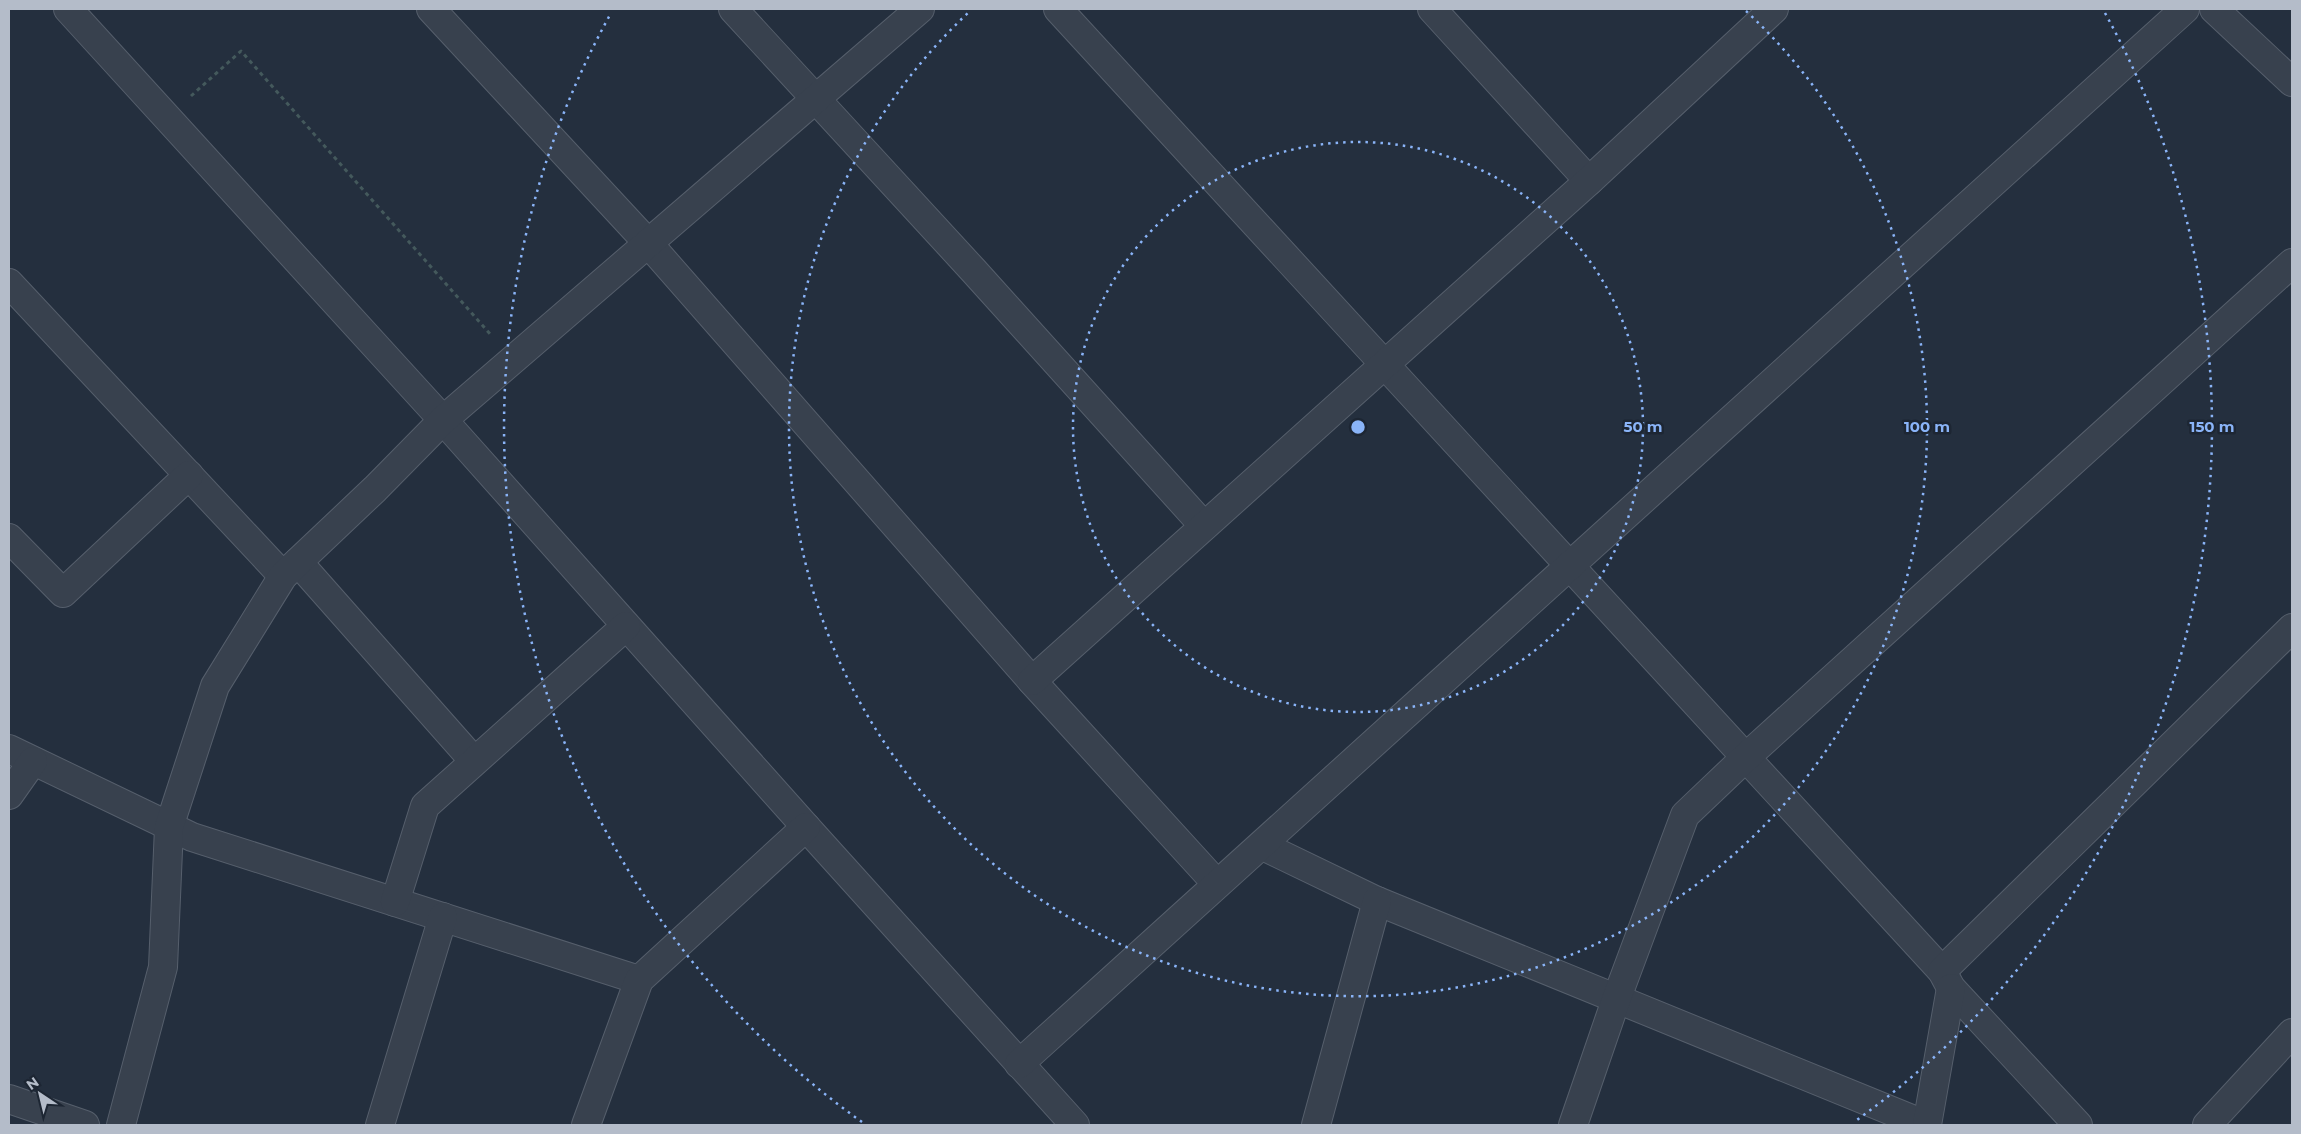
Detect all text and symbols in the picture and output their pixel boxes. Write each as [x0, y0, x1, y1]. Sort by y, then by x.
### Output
text: 50 m [1623, 417, 1663, 436]
text: 100 m [1904, 417, 1950, 436]
text: 150 m [2190, 417, 2234, 436]
centre of rings [1349, 418, 1367, 436]
north arrow [15, 1069, 65, 1119]
text: N [23, 1073, 42, 1094]

